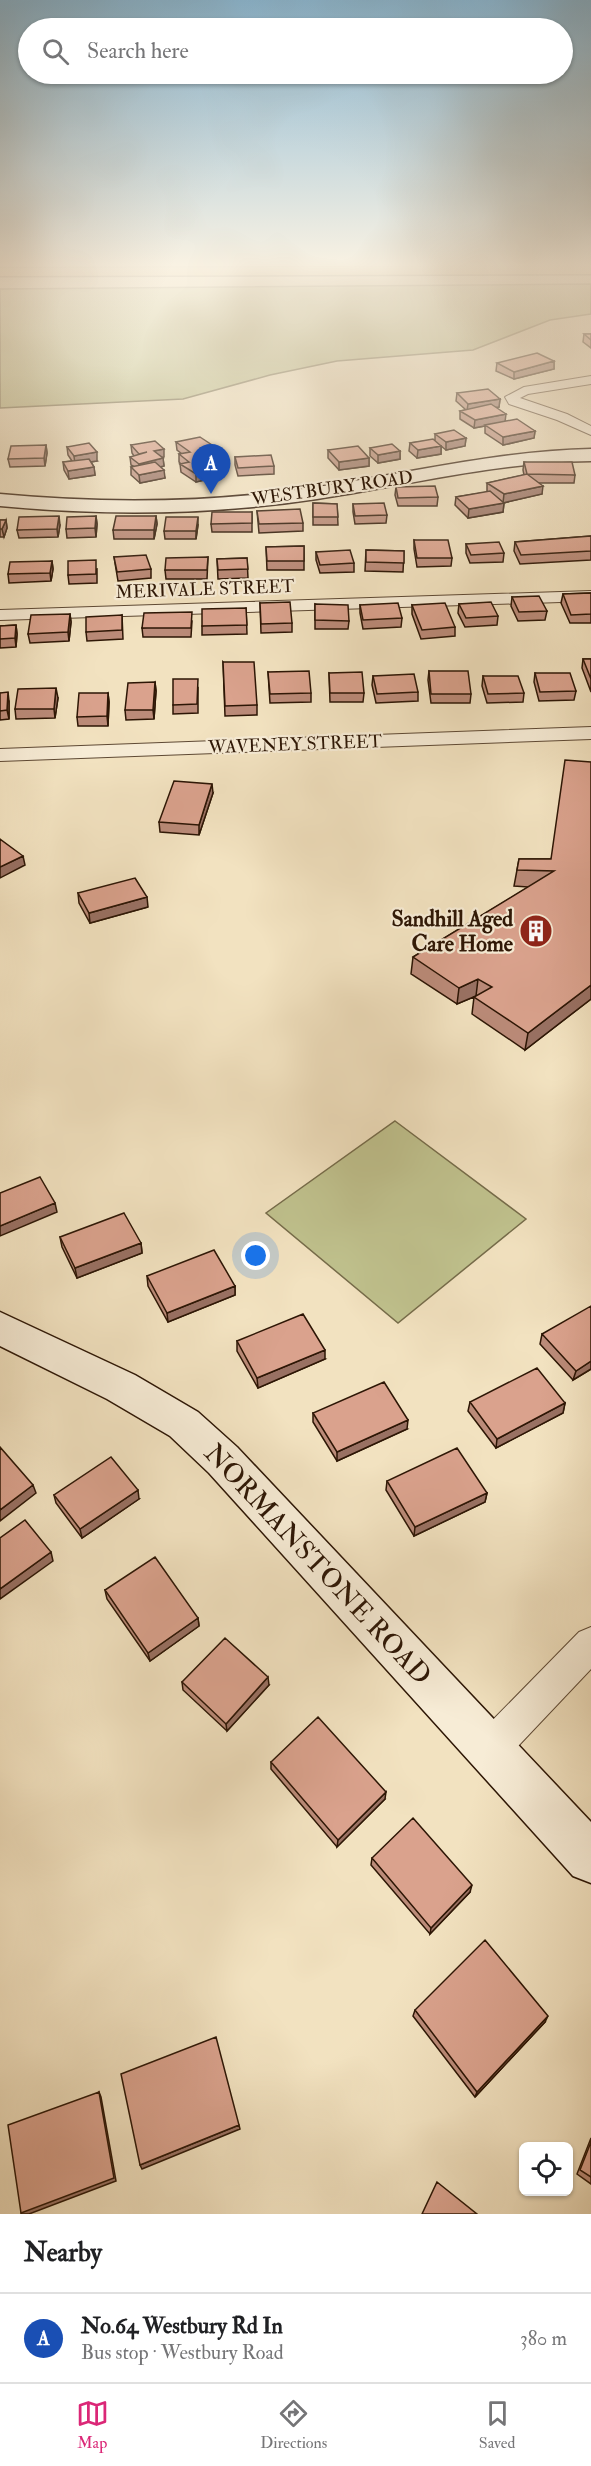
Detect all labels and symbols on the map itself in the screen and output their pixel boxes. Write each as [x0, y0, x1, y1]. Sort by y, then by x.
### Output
pin: A [192, 444, 230, 494]
street label: WESTBURY ROAD [249, 466, 414, 511]
street label: MERIVALE STREET [115, 575, 296, 604]
street label: WAVENEY STREET [207, 730, 383, 759]
place label: Sandhill Aged Care Home [391, 905, 514, 958]
building icon: Sandhill Aged Care Home [518, 913, 554, 949]
your location [241, 1241, 270, 1270]
street label: NORMANSTONE ROAD [197, 1437, 438, 1692]

